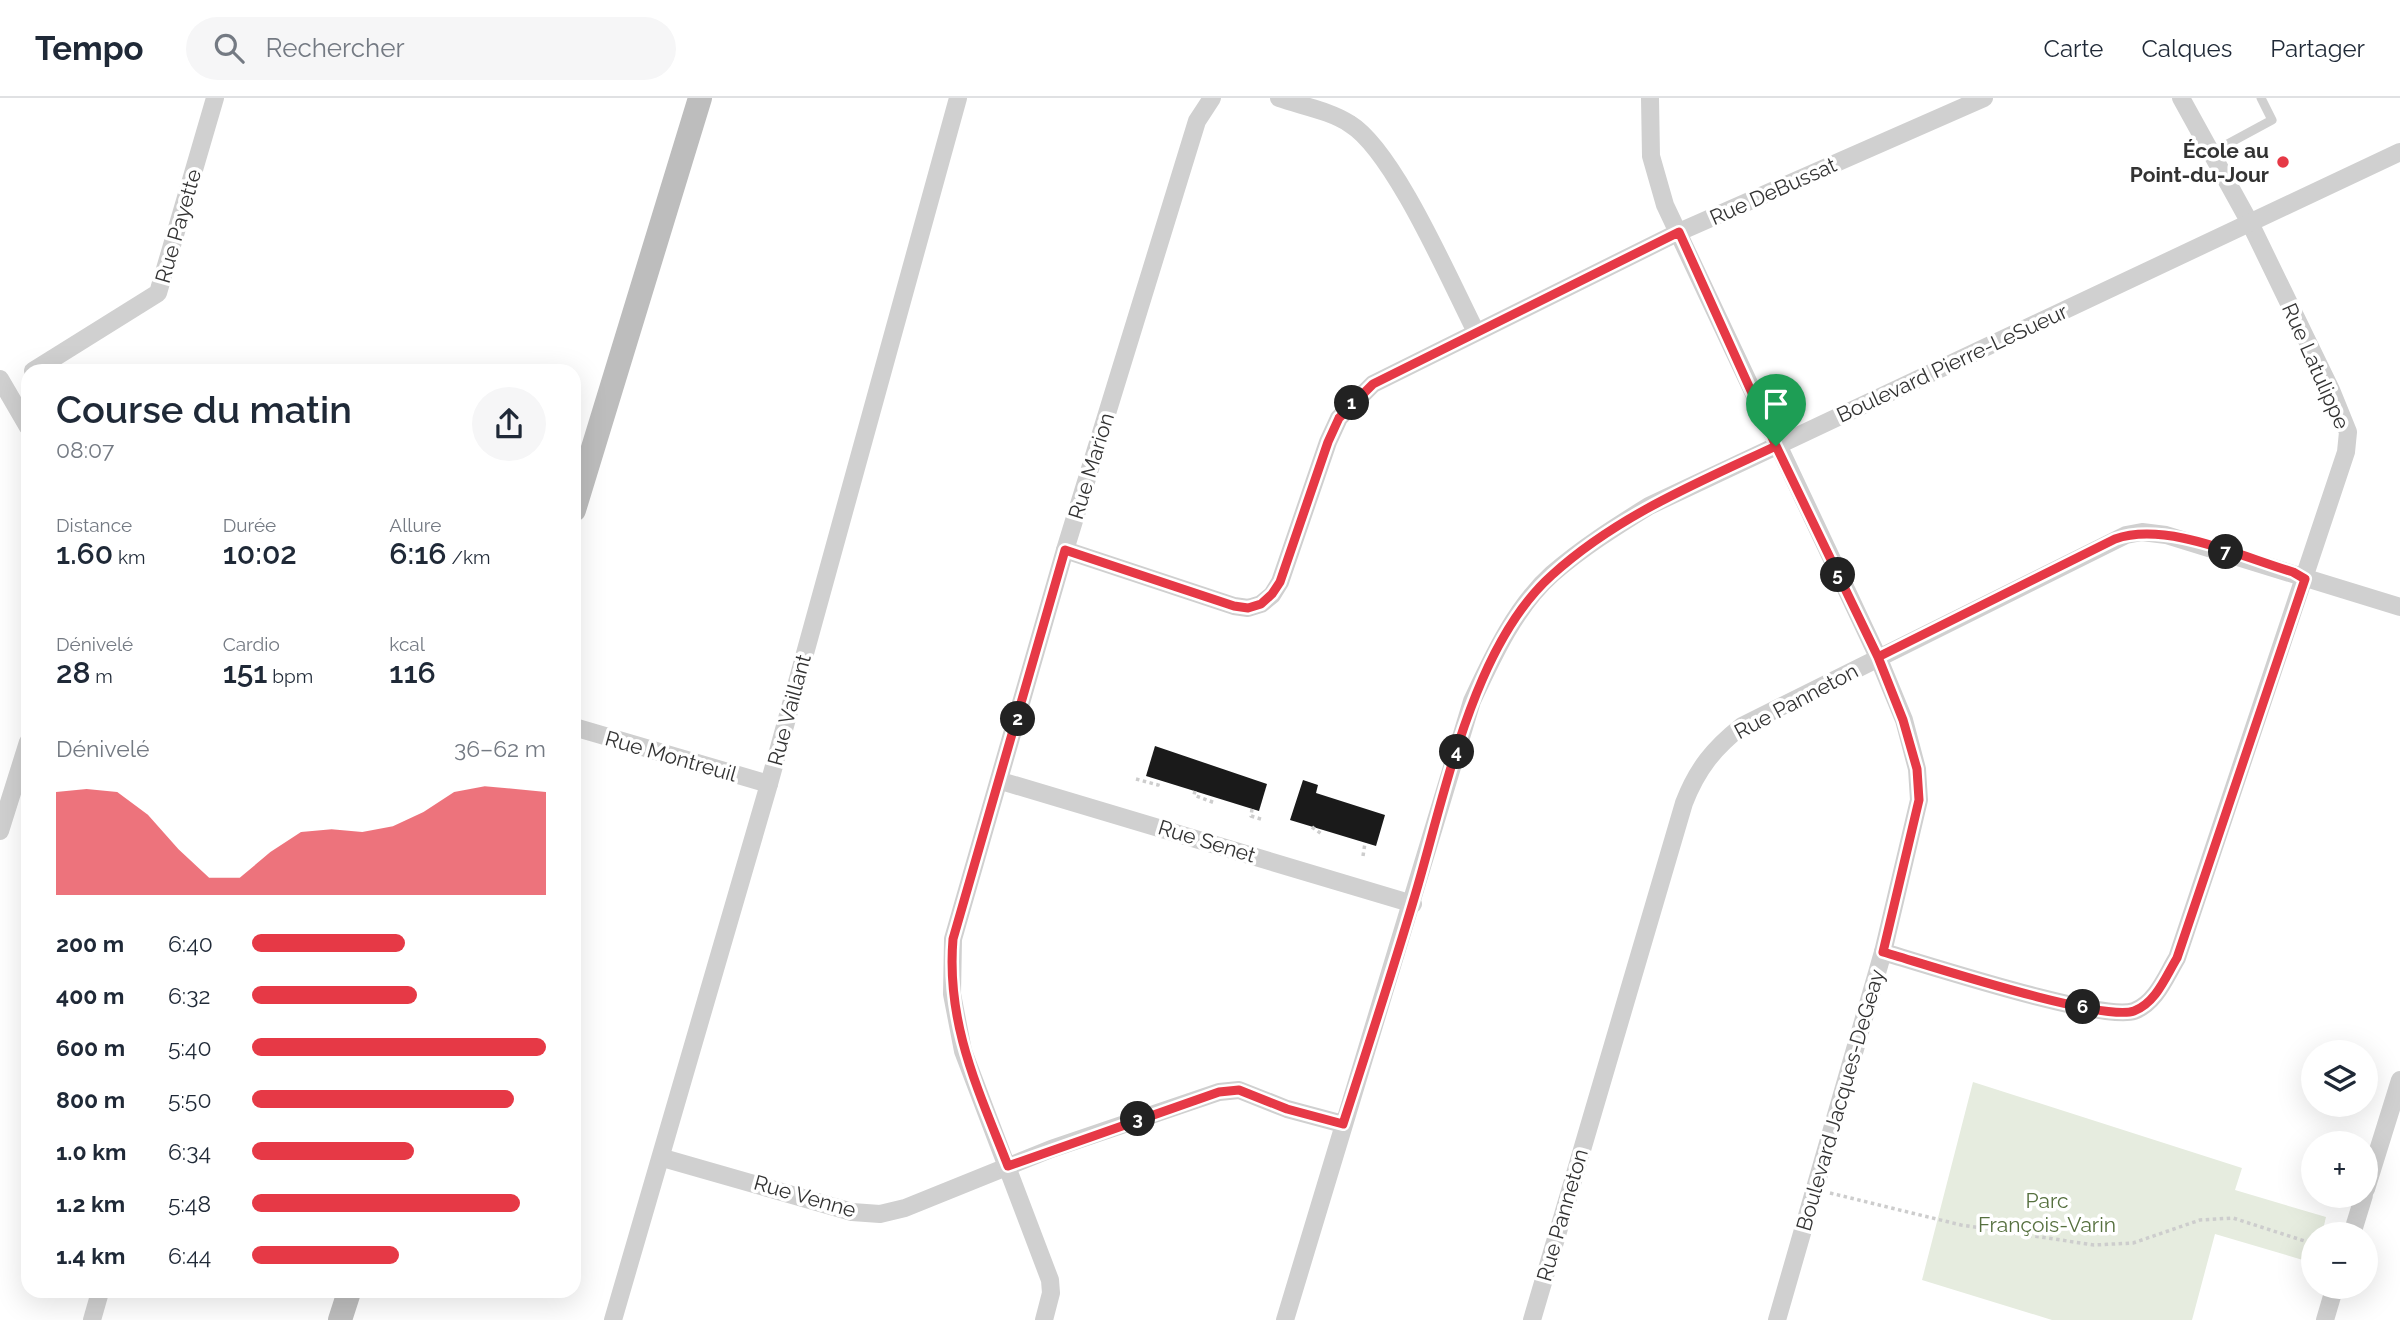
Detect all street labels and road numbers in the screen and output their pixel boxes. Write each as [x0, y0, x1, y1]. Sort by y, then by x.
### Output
street label: Rue DeBussat [1706, 152, 1840, 230]
street label: Rue Payette [150, 166, 206, 286]
street label: Boulevard Pierre-LeSueur [1833, 298, 2072, 428]
street label: Rue Latulippe [2277, 299, 2355, 433]
street label: Rue Marion [1063, 410, 1119, 522]
street label: Rue Vaillant [762, 652, 816, 768]
street label: Rue Panneton [1730, 658, 1862, 744]
street label: Rue Montreuil [602, 725, 740, 787]
street label: Rue Senet [1155, 814, 1259, 868]
street label: Boulevard Jacques-DeGeay [1791, 966, 1889, 1234]
street label: Rue Panneton [1531, 1146, 1593, 1284]
street label: Rue Venne [751, 1170, 859, 1222]

